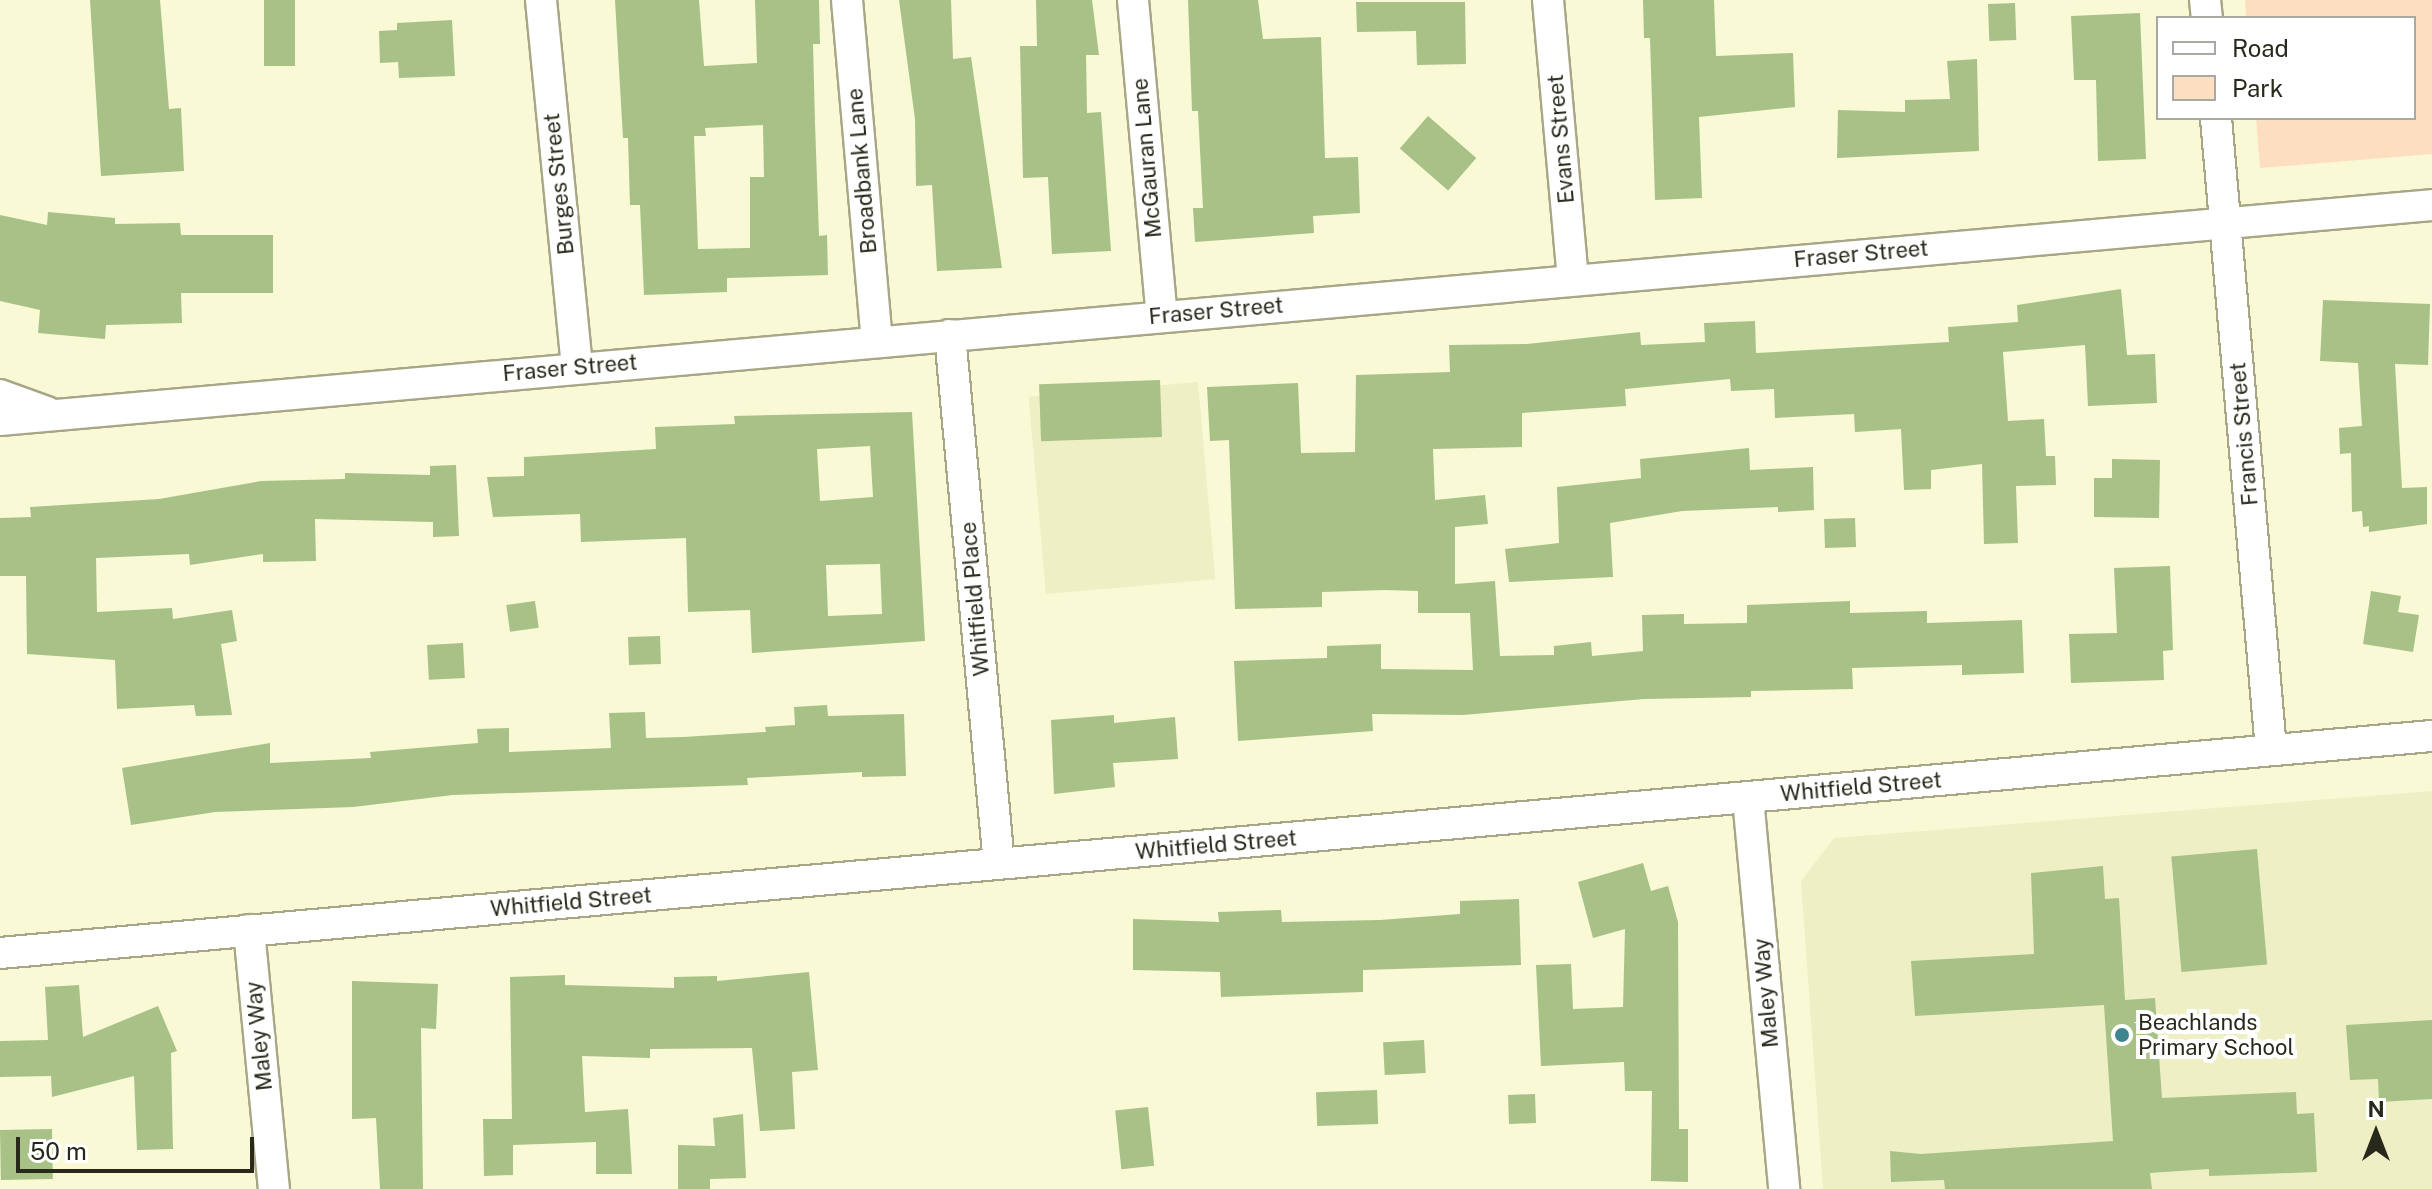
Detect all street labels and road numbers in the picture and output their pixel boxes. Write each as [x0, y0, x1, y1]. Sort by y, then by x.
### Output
street label: Evans Street [1542, 73, 1580, 205]
street label: McGauran Lane [1127, 77, 1167, 239]
street label: Broadbank Lane [842, 87, 882, 255]
street label: Burges Street [538, 112, 580, 256]
street label: Fraser Street [1793, 235, 1929, 273]
street label: Fraser Street [1148, 292, 1284, 330]
street label: Fraser Street [502, 349, 638, 387]
street label: Francis Street [2225, 361, 2263, 507]
street label: Whitfield Place [955, 521, 995, 677]
street label: Whitfield Street [1779, 767, 1943, 807]
street label: Whitfield Street [1134, 825, 1298, 865]
street label: Whitfield Street [489, 882, 653, 922]
street label: Maley Way [1748, 937, 1784, 1049]
street label: Maley Way [240, 980, 278, 1092]

